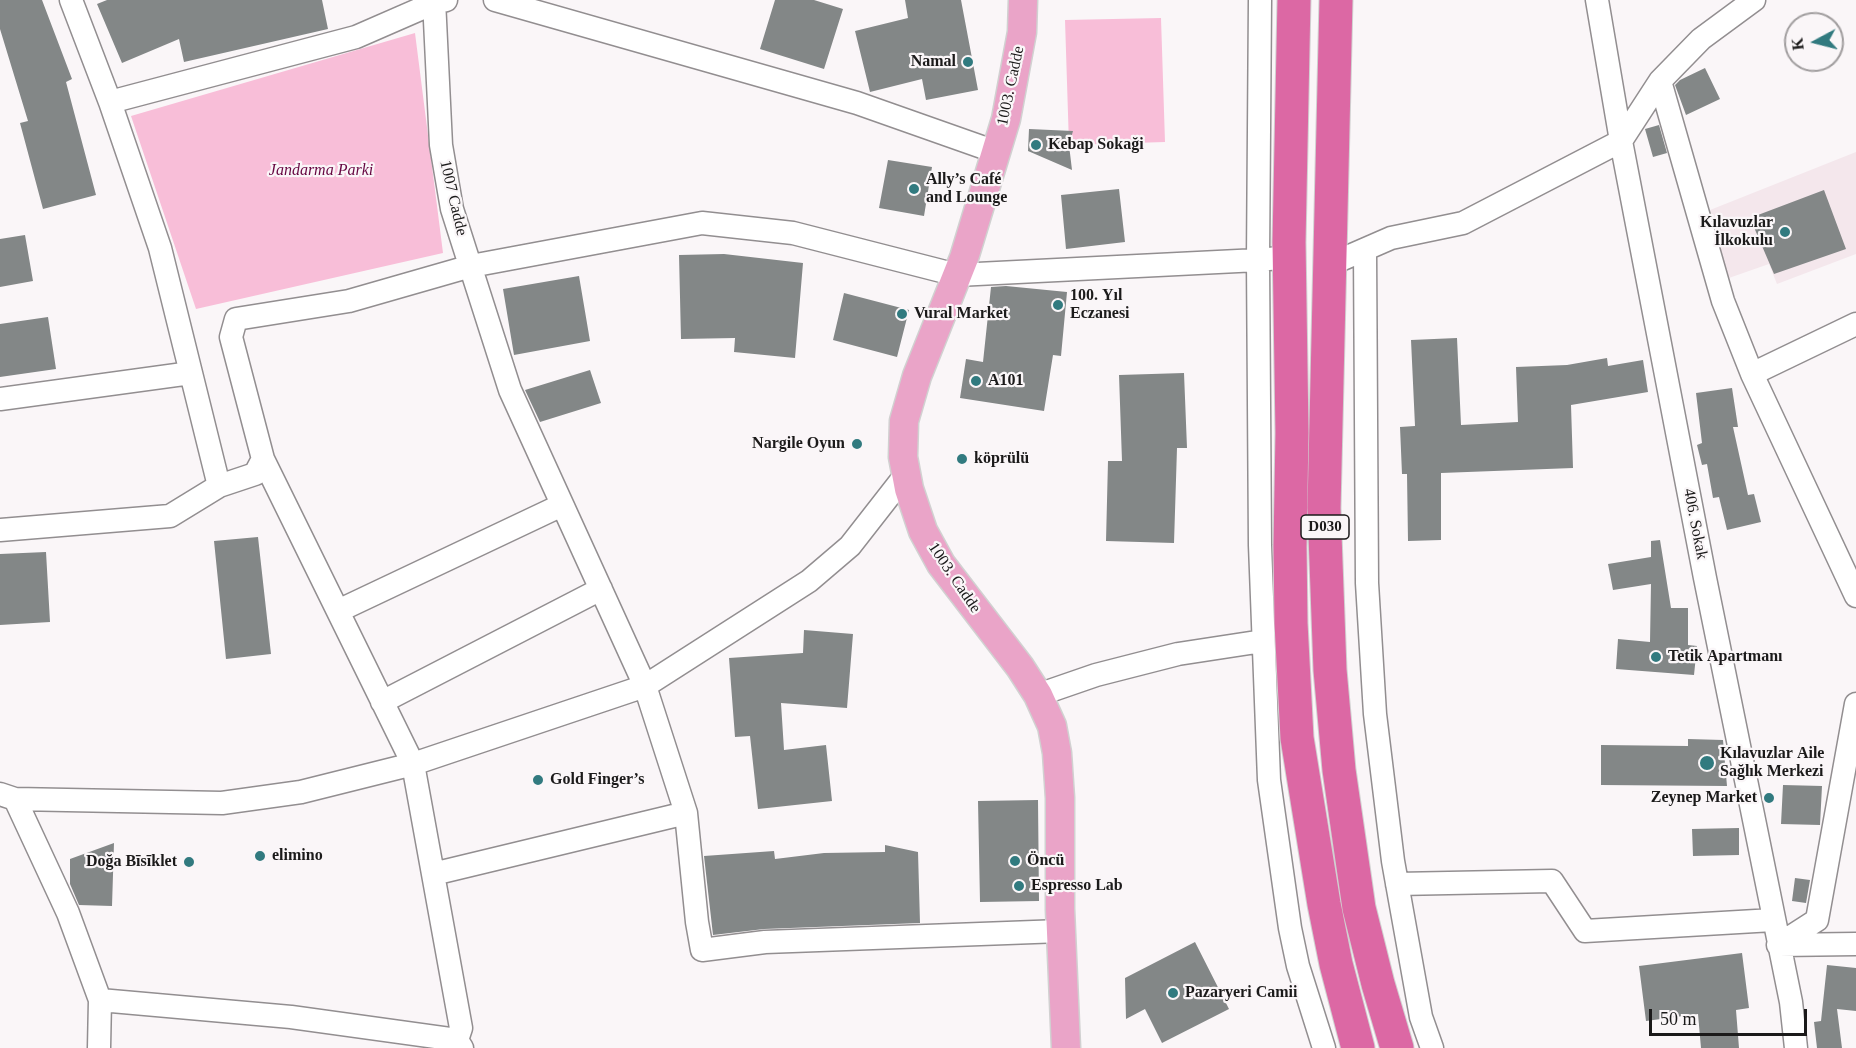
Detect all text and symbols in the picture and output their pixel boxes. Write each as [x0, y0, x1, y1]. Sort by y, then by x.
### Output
north arrow [1784, 12, 1844, 72]
text: K [1788, 37, 1807, 51]
street label: 1003. Cadde [993, 44, 1029, 128]
place label: Namal [911, 52, 956, 72]
marker: Namal [961, 55, 975, 69]
place label: Kebap Sokaği [1048, 135, 1144, 155]
marker: Kebap Sokaği [1029, 138, 1043, 152]
street label: 1007 Cadde [435, 158, 471, 238]
park label: Jandarma Parki [269, 161, 373, 181]
place label: Ally’s Café and Lounge [926, 170, 1007, 208]
marker: Ally’s Café and Lounge [907, 182, 921, 196]
place label: Kılavuzlar İlkokulu [1700, 213, 1773, 251]
marker: Kılavuzlar İlkokulu [1778, 225, 1792, 239]
place label: 100. Yıl Eczanesi [1070, 286, 1130, 324]
marker: 100. Yıl Eczanesi [1051, 298, 1065, 312]
place label: Vural Market [914, 304, 1008, 324]
marker: Vural Market [895, 307, 909, 321]
place label: A101 [988, 371, 1024, 391]
marker: A101 [969, 374, 983, 388]
place label: Nargile Oyun [752, 434, 845, 454]
marker: Nargile Oyun [850, 437, 864, 451]
place label: köprülü [974, 449, 1029, 469]
marker: köprülü [955, 452, 969, 466]
street label: 406. Sokak [1679, 487, 1711, 561]
road number: D030 [1301, 515, 1349, 539]
street label: 1003. Cadde [923, 539, 985, 617]
place label: Tetik Apartmanı [1668, 647, 1783, 667]
marker: Tetik Apartmanı [1649, 650, 1663, 664]
place label: Kılavuzlar Aile Sağlık Merkezi [1720, 744, 1824, 782]
marker: Kılavuzlar Aile Sağlık Merkezi [1698, 754, 1716, 772]
place label: Gold Finger’s [550, 770, 644, 790]
marker: Gold Finger’s [531, 773, 545, 787]
place label: Zeynep Market [1651, 788, 1757, 808]
marker: Zeynep Market [1762, 791, 1776, 805]
place label: elimino [272, 846, 323, 866]
marker: elimino [253, 849, 267, 863]
place label: Öncü [1027, 851, 1064, 871]
place label: Doğa Bīsīklet [86, 852, 177, 872]
marker: Öncü [1008, 854, 1022, 868]
marker: Doğa Bīsīklet [182, 855, 196, 869]
place label: Espresso Lab [1031, 876, 1123, 896]
marker: Espresso Lab [1012, 879, 1026, 893]
place label: Pazaryeri Camii [1185, 983, 1297, 1003]
marker: Pazaryeri Camii [1166, 986, 1180, 1000]
scale bar [1652, 997, 1810, 1035]
text: 50 m [1660, 1009, 1697, 1029]

